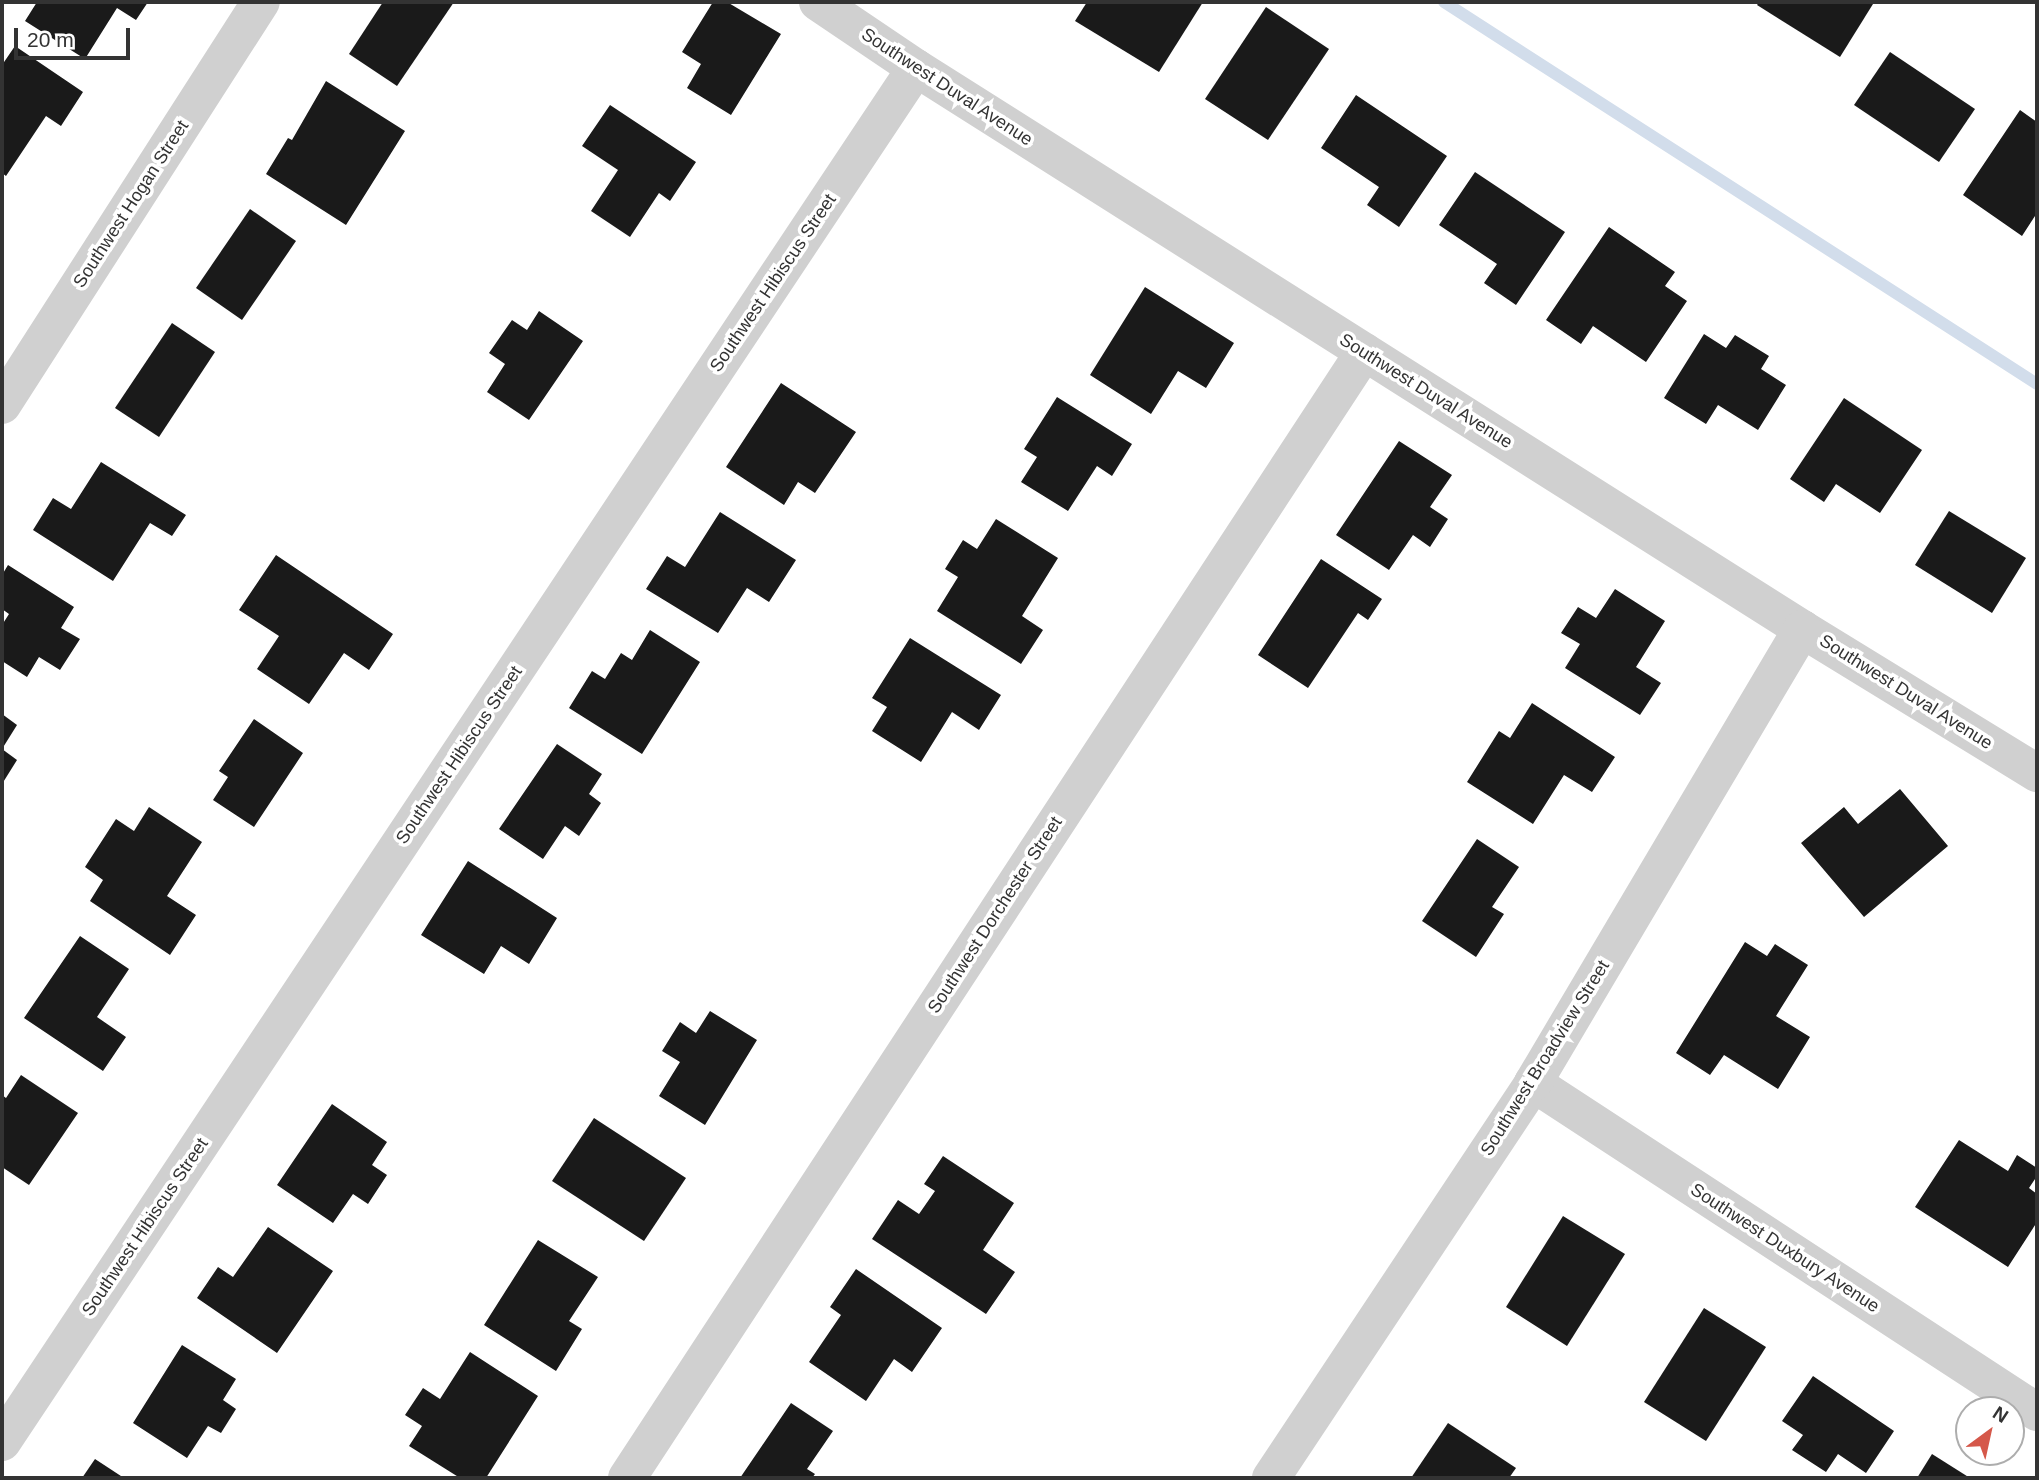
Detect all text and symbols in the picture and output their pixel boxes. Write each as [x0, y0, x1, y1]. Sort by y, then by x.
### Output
scale bar [18, 14, 133, 58]
street label: Southwest Duval Avenue [857, 23, 1037, 151]
text: 20 m [27, 28, 74, 51]
street label: Southwest Hogan Street [69, 116, 193, 292]
street label: Southwest Hibiscus Street [705, 190, 841, 376]
street label: Southwest Duval Avenue [1335, 329, 1517, 453]
street label: Southwest Duval Avenue [1815, 630, 1997, 754]
street label: Southwest Hibiscus Street [391, 662, 527, 848]
street label: Southwest Dorchester Street [923, 813, 1067, 1017]
street label: Southwest Broadview Street [1476, 956, 1614, 1160]
street label: Southwest Hibiscus Street [77, 1134, 213, 1320]
street label: Southwest Duxbury Avenue [1686, 1179, 1884, 1317]
north arrow [1955, 1396, 2025, 1466]
text: N [1989, 1402, 2012, 1427]

